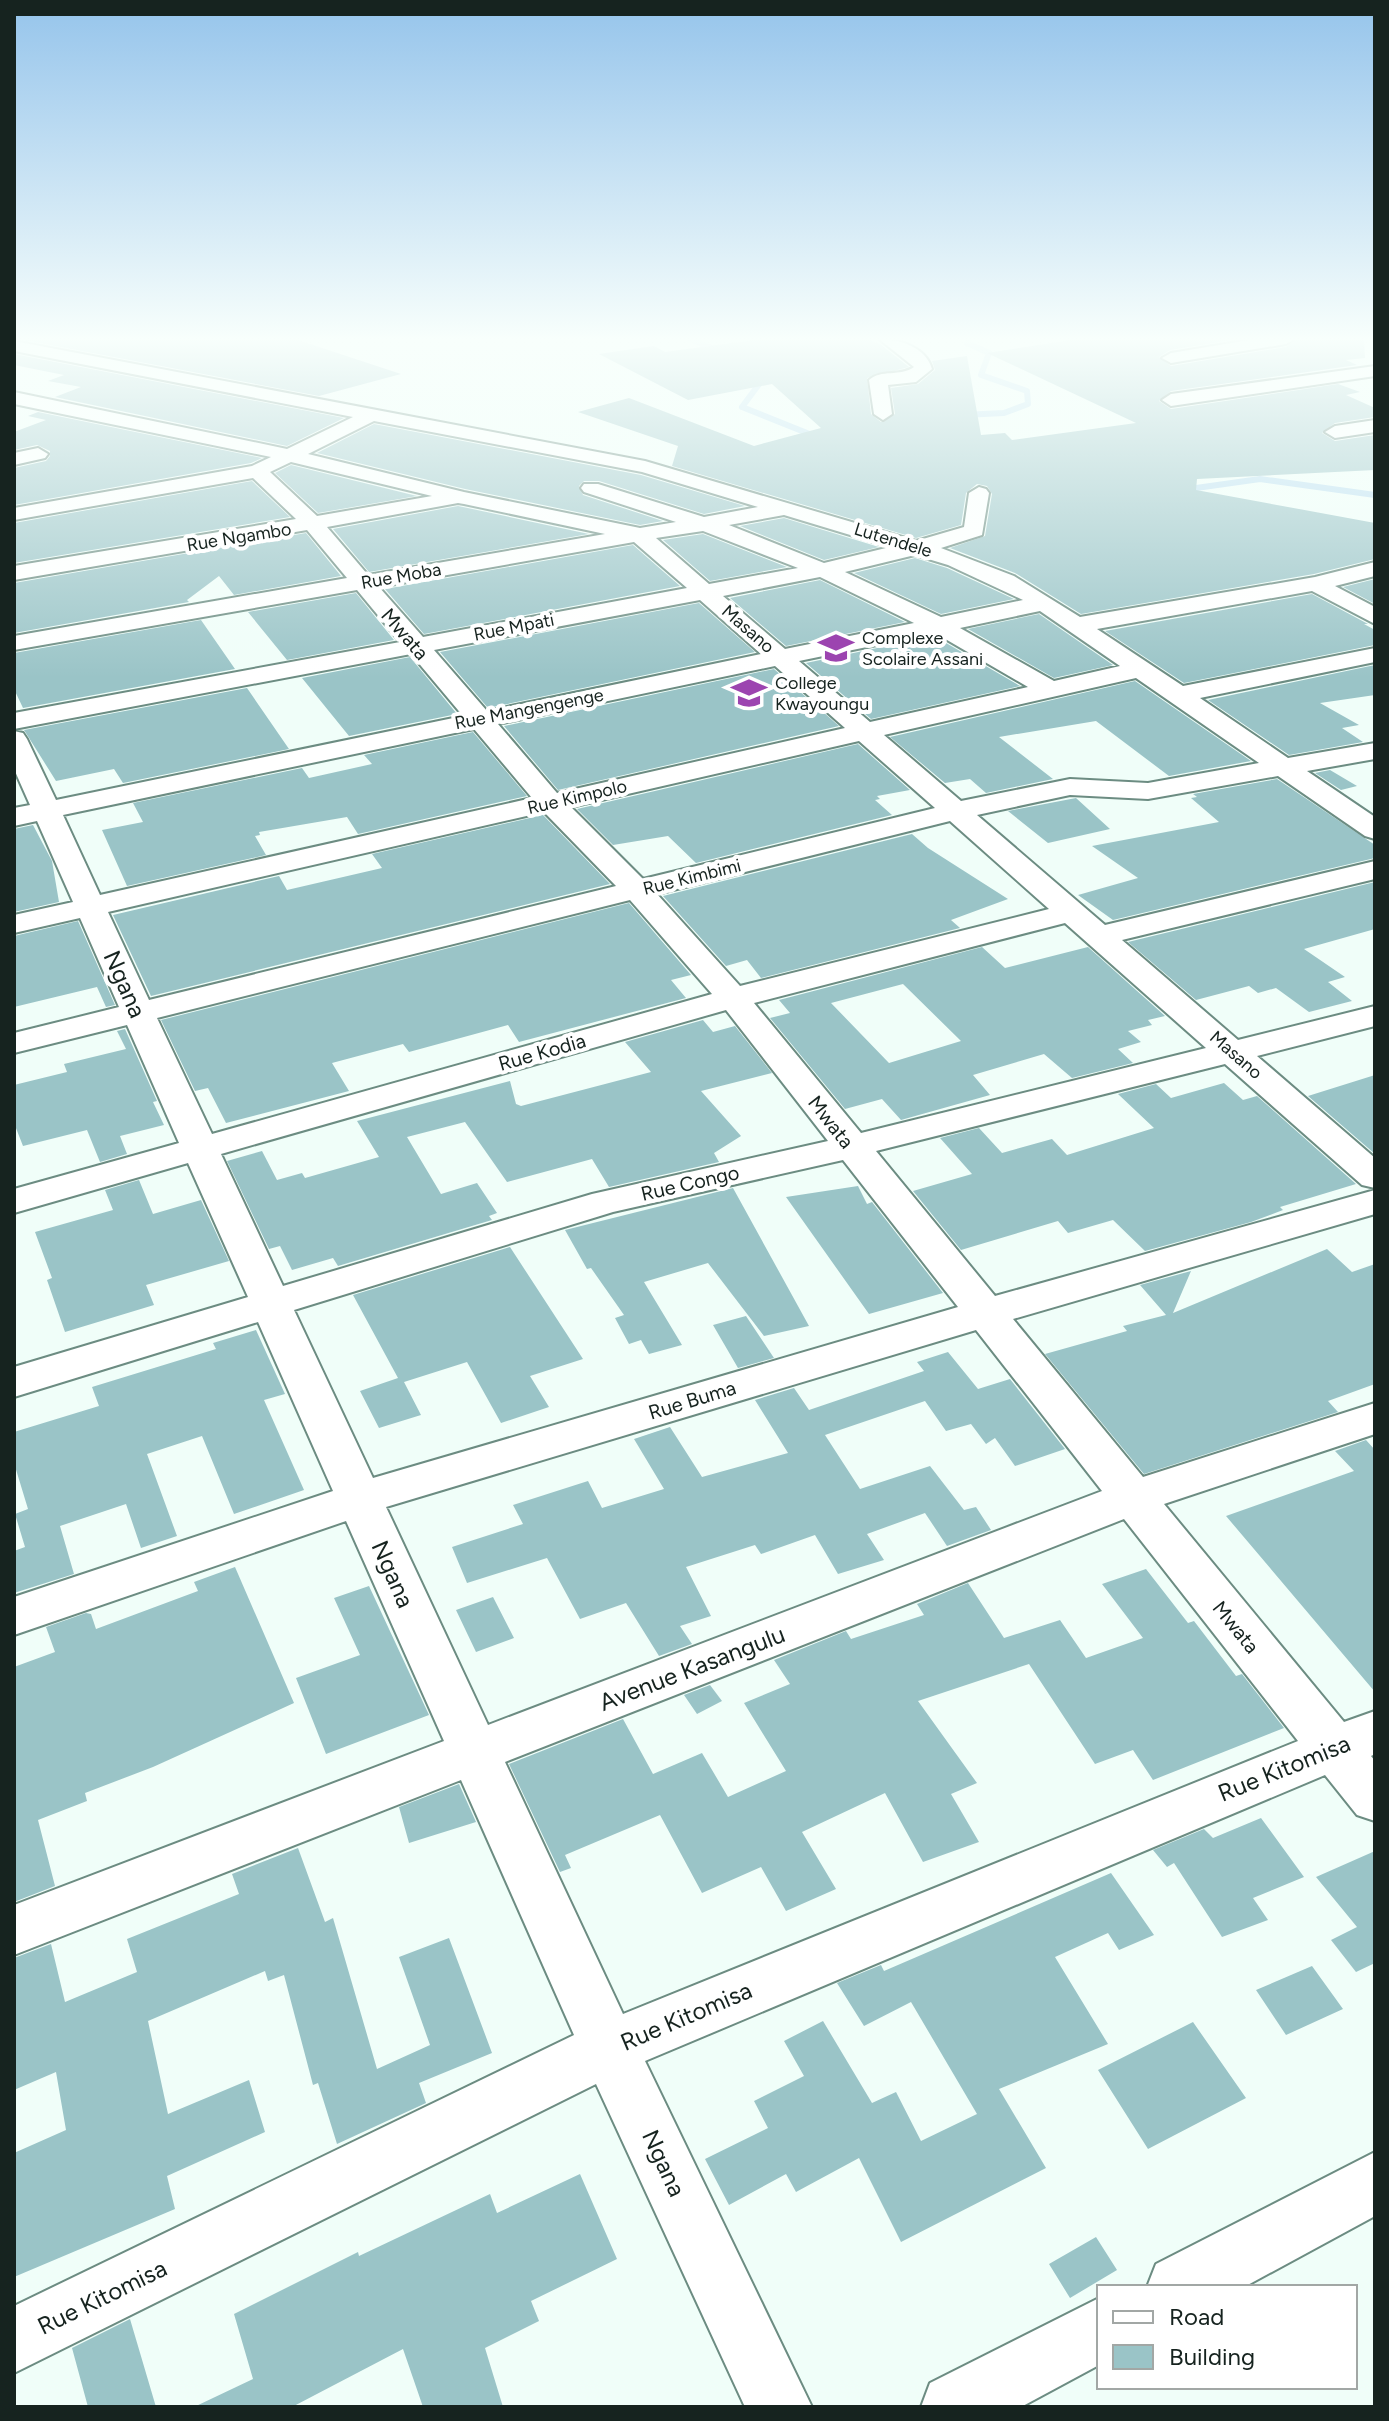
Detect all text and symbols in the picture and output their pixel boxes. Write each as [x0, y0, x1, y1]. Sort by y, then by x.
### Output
street label: Rue Ngambo [185, 518, 293, 556]
street label: Lutendele [851, 518, 935, 562]
street label: Rue Moba [359, 558, 443, 594]
street label: Masano [717, 600, 779, 658]
street label: Mwata [376, 603, 434, 665]
street label: Rue Mpati [472, 608, 556, 646]
place label: Complexe Scolaire Assani [862, 627, 983, 670]
school or university icon: Complexe Scolaire Assani [817, 629, 855, 667]
place label: College Kwayoungu [775, 672, 869, 715]
school or university icon: College Kwayoungu [730, 674, 768, 712]
street label: Rue Mangengenge [453, 684, 606, 734]
street label: Rue Kimpolo [525, 775, 629, 819]
street label: Rue Kimbimi [641, 854, 743, 900]
street label: Ngana [97, 946, 153, 1022]
street label: Masano [1205, 1026, 1267, 1084]
street label: Rue Kodia [496, 1028, 588, 1076]
street label: Mwata [803, 1091, 859, 1153]
street label: Rue Congo [639, 1160, 741, 1206]
street label: Rue Buma [645, 1375, 739, 1425]
street label: Ngana [365, 1536, 421, 1612]
street label: Mwata [1208, 1596, 1264, 1658]
street label: Avenue Kasangulu [595, 1619, 789, 1717]
street label: Rue Kitomisa [1214, 1728, 1354, 1808]
street label: Rue Kitomisa [616, 1975, 756, 2057]
street label: Ngana [636, 2125, 692, 2201]
street label: Rue Kitomisa [33, 2253, 171, 2341]
legend [1097, 2285, 1357, 2389]
text: Road [1169, 2302, 1224, 2331]
text: Building [1169, 2342, 1255, 2371]

